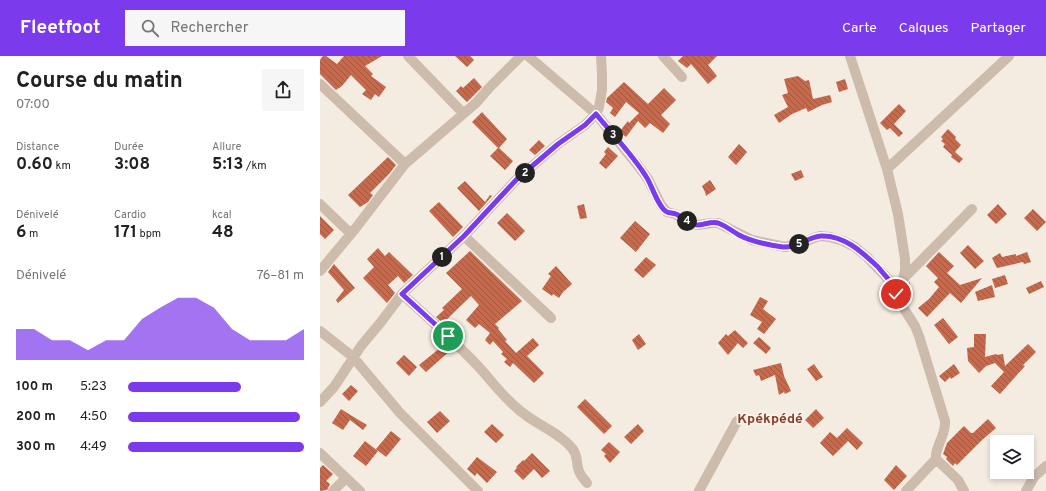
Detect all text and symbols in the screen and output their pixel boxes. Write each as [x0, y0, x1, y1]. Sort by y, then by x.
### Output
search box [125, 10, 405, 46]
text: Fleetfoot [20, 16, 101, 40]
icon: search [139, 17, 161, 39]
text: Rechercher [171, 19, 249, 38]
text: Carte [842, 20, 877, 37]
text: Calques [899, 20, 949, 37]
text: Partager [971, 20, 1026, 37]
text: Course du matin [16, 68, 183, 95]
button: share [262, 69, 304, 111]
text: 07:00 [16, 97, 50, 113]
pin: 3 [603, 125, 623, 145]
text: 3 [610, 128, 616, 142]
text: Distance [16, 140, 59, 154]
text: Durée [114, 140, 144, 154]
text: Allure [212, 140, 241, 154]
text: 0.60 [16, 154, 53, 176]
text: 3:08 [114, 154, 150, 176]
text: 5:13 [212, 154, 244, 176]
text: km [53, 159, 71, 173]
text: /km [244, 159, 267, 173]
pin: 2 [515, 163, 535, 183]
text: 2 [522, 166, 528, 180]
text: Dénivelé [16, 208, 59, 222]
text: Cardio [114, 208, 146, 222]
text: kcal [212, 208, 232, 222]
pin: 4 [677, 211, 697, 231]
text: 4 [683, 214, 691, 228]
text: 6 [16, 222, 26, 244]
text: 171 [114, 222, 137, 244]
text: 48 [212, 222, 234, 244]
text: m [26, 227, 38, 241]
text: bpm [137, 227, 161, 241]
pin: 5 [789, 234, 809, 254]
text: 5 [796, 237, 802, 251]
pin: 1 [432, 247, 452, 267]
text: 1 [440, 250, 444, 264]
text: Dénivelé [16, 268, 66, 284]
text: 76–81 m [257, 268, 304, 284]
pin [879, 277, 913, 311]
icon: check [885, 283, 907, 305]
pin [431, 319, 465, 353]
icon: arrive [437, 325, 459, 347]
text: 100 m [16, 379, 53, 395]
text: 5:23 [80, 379, 107, 395]
text: 200 m [16, 409, 56, 425]
text: 4:50 [80, 409, 107, 425]
district label: Kpékpédé [737, 411, 803, 428]
map controls [990, 435, 1034, 479]
button: layers [990, 435, 1034, 479]
text: 300 m [16, 439, 55, 455]
text: 4:49 [80, 439, 107, 455]

